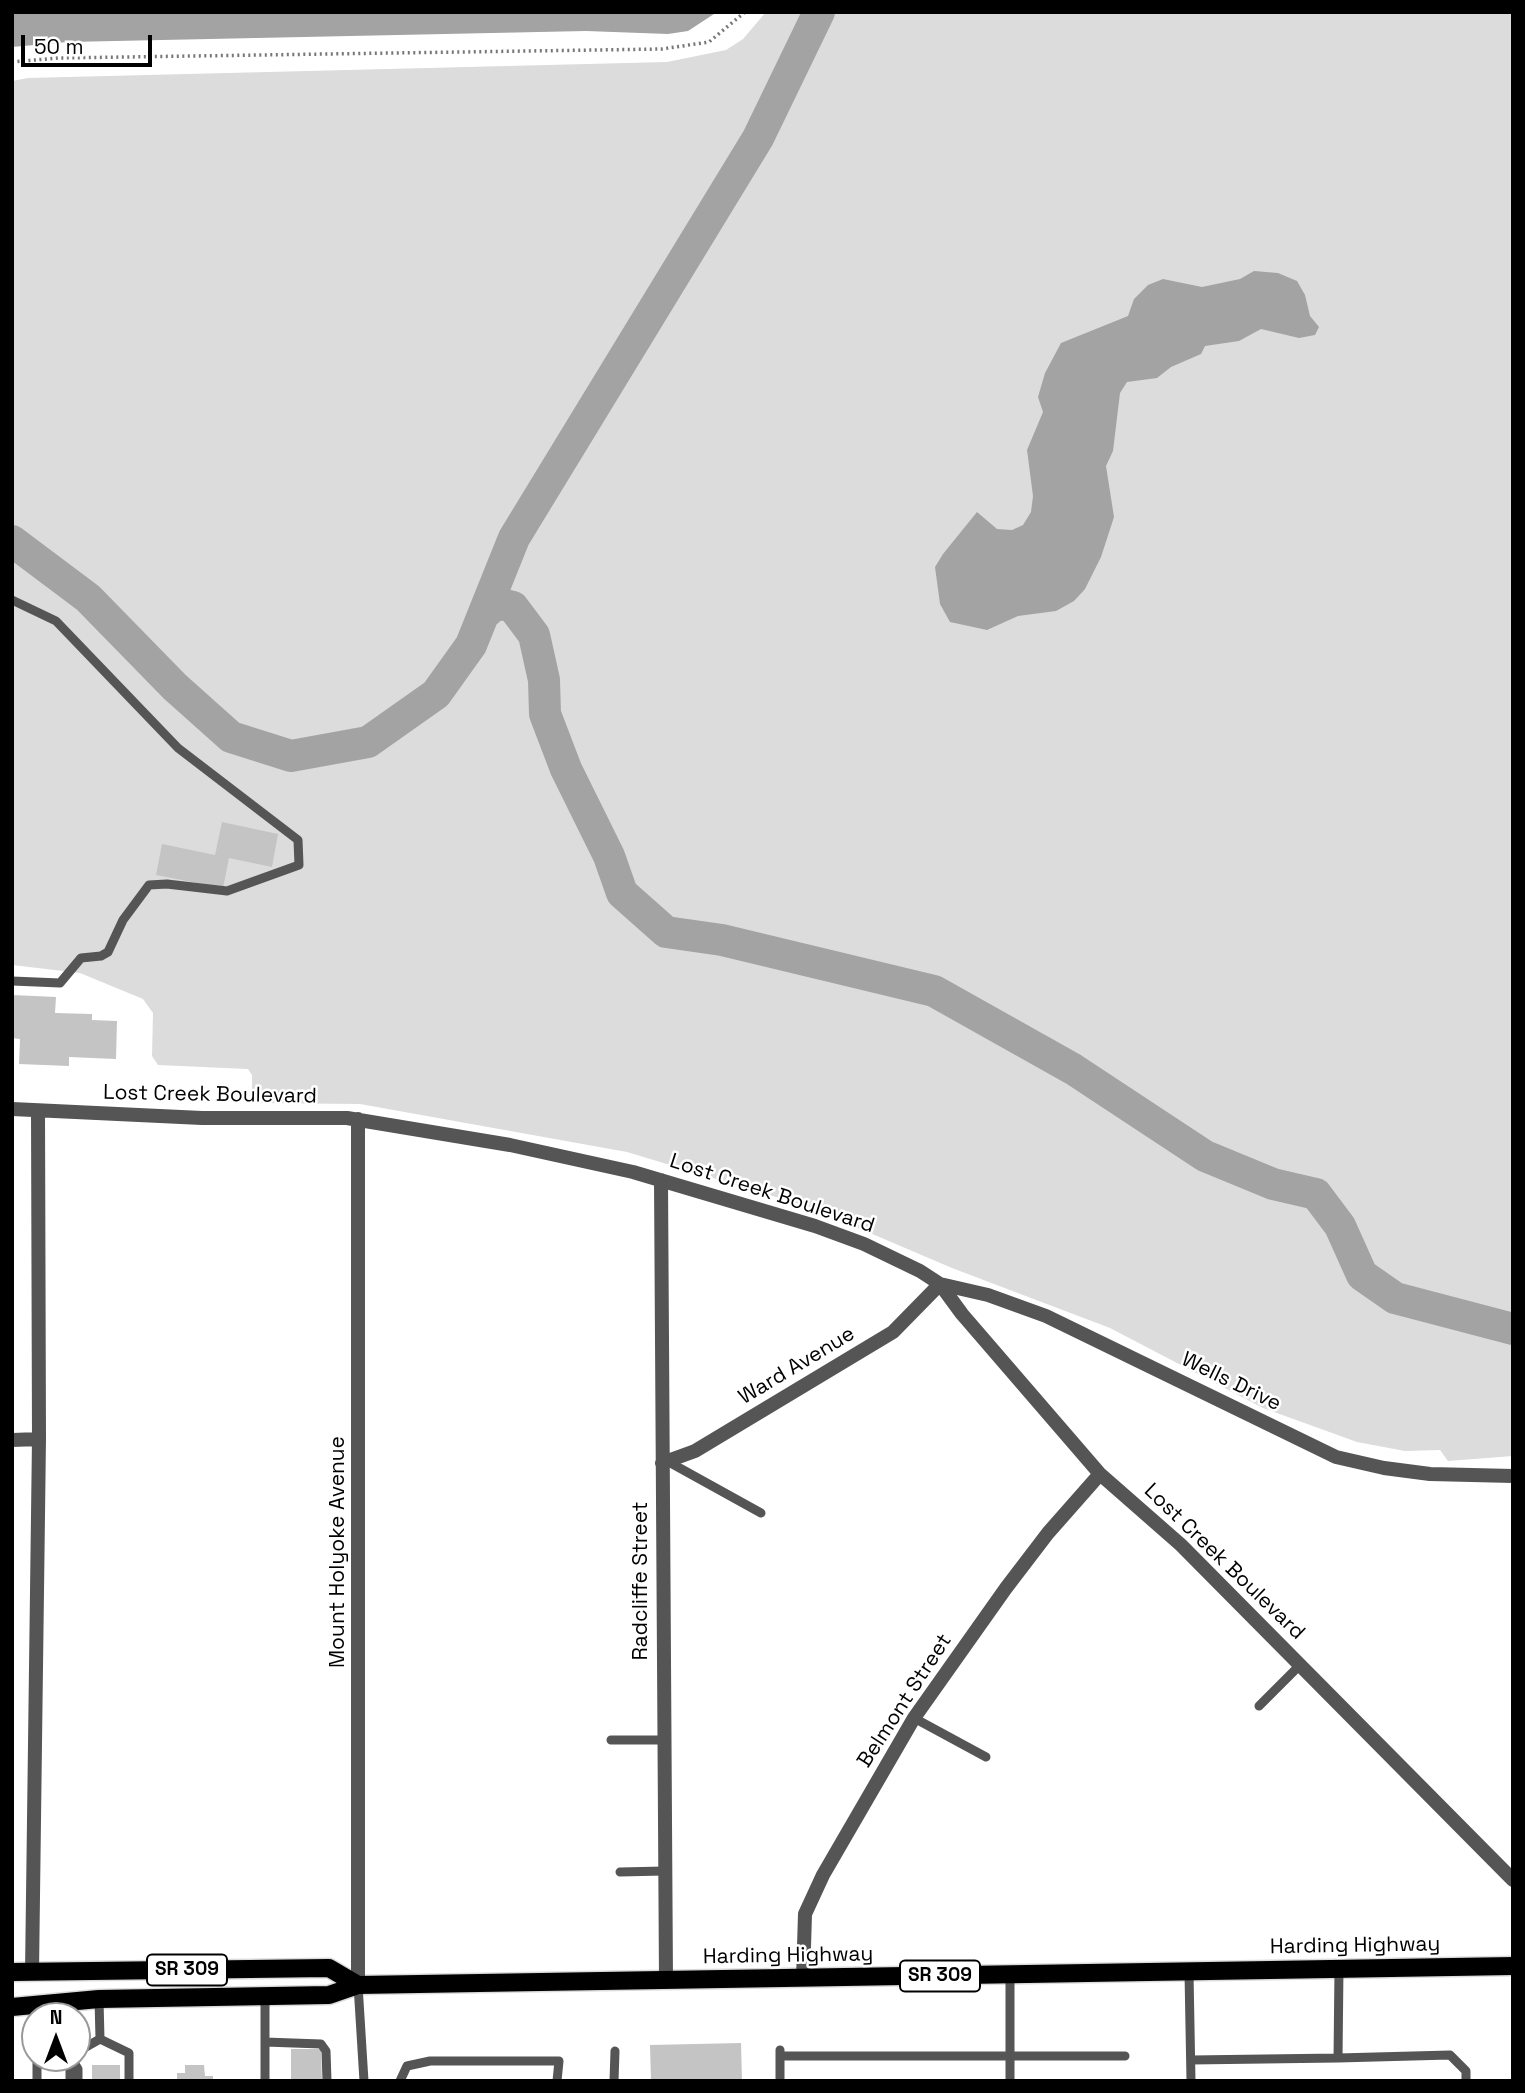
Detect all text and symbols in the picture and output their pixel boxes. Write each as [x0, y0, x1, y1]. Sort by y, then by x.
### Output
scale bar [24, 21, 156, 65]
text: 50 m [34, 33, 84, 60]
street label: Lost Creek Boulevard [103, 1081, 317, 1109]
street label: Lost Creek Boulevard [666, 1149, 878, 1239]
street label: Ward Avenue [734, 1322, 860, 1410]
street label: Wells Drive [1177, 1347, 1285, 1417]
street label: Mount Holyoke Avenue [325, 1436, 351, 1668]
street label: Lost Creek Boulevard [1138, 1479, 1310, 1645]
street label: Radcliffe Street [628, 1502, 654, 1660]
street label: Belmont Street [852, 1629, 958, 1773]
street label: Harding Highway [1270, 1932, 1440, 1960]
street label: Harding Highway [703, 1942, 873, 1970]
road number: SR 309 [147, 1954, 227, 1986]
road number: SR 309 [900, 1960, 980, 1992]
north arrow [21, 2002, 91, 2072]
text: N [50, 2005, 62, 2030]

